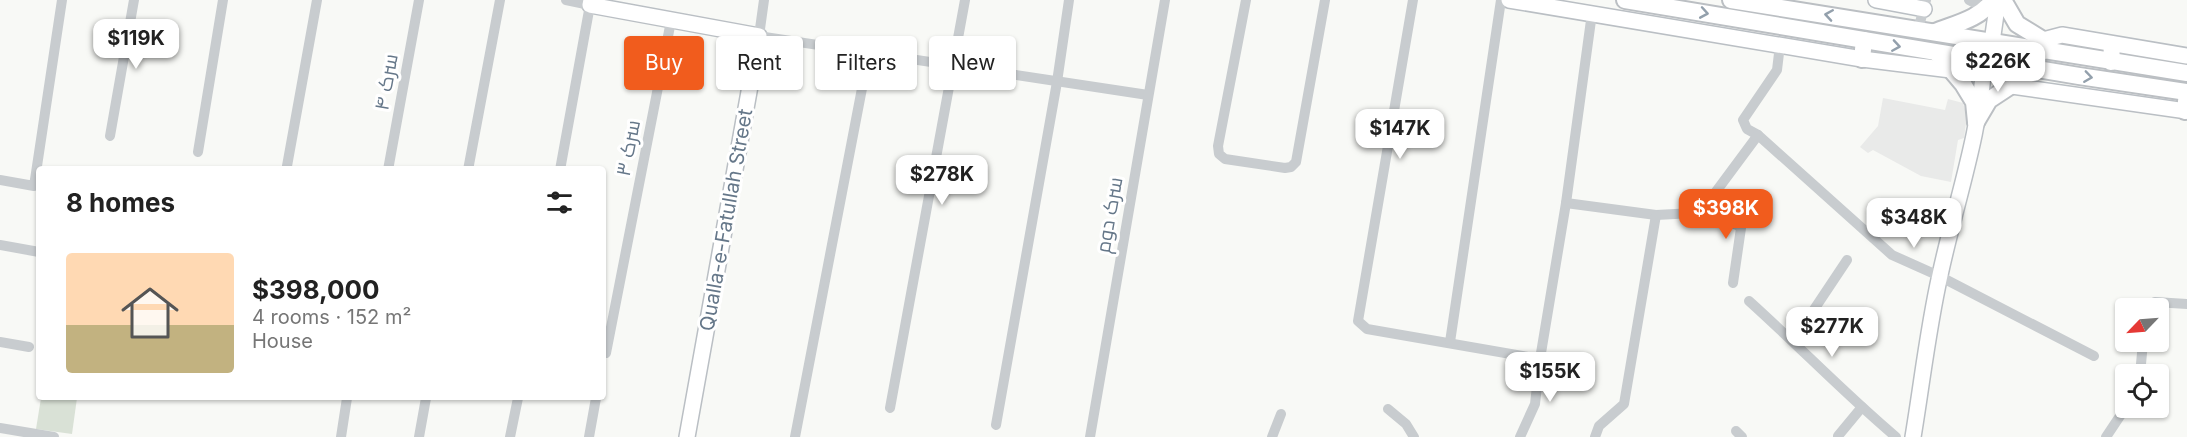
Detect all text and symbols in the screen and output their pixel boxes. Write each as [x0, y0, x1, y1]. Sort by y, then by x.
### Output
one-way arrow [1698, 6, 1708, 19]
one-way arrow [1824, 9, 1834, 22]
pin: $119K [94, 19, 178, 70]
text: $119K [107, 26, 165, 50]
chip: Buy [624, 36, 704, 90]
chip: Rent [716, 36, 803, 90]
chip: Filters [815, 36, 917, 90]
chip: New [929, 36, 1016, 90]
one-way arrow [1891, 39, 1901, 52]
pin: $226K [1956, 42, 2040, 93]
text: $226K [1965, 49, 2031, 73]
street label: سرک ۴ [369, 52, 403, 112]
one-way arrow [2084, 71, 2093, 83]
street label: Qualla-e-Fatullah Street [695, 107, 757, 333]
pin: $147K [1358, 109, 1442, 160]
text: $147K [1369, 116, 1431, 140]
street label: سرک ۳ [611, 118, 645, 178]
pin: $278K [900, 155, 984, 206]
text: $278K [910, 162, 974, 186]
street label: سرک دوم [1091, 175, 1129, 255]
icon: filters [543, 186, 576, 219]
text: 8 homes [66, 187, 175, 218]
pin: $398K [1684, 189, 1768, 240]
text: $398K [1693, 196, 1759, 220]
pin: $348K [1872, 198, 1956, 249]
text: $348K [1881, 205, 1947, 229]
text: $398,000 [252, 274, 380, 305]
icon: home [114, 277, 186, 349]
north arrow [2115, 298, 2169, 352]
map controls [2115, 298, 2169, 418]
text: 4 rooms · 152 m² [252, 305, 411, 329]
pin: $277K [1790, 307, 1874, 358]
text: $277K [1800, 314, 1864, 338]
text: House [252, 329, 313, 353]
pin: $155K [1508, 352, 1592, 403]
text: $155K [1519, 359, 1581, 383]
button: locate [2115, 364, 2169, 418]

